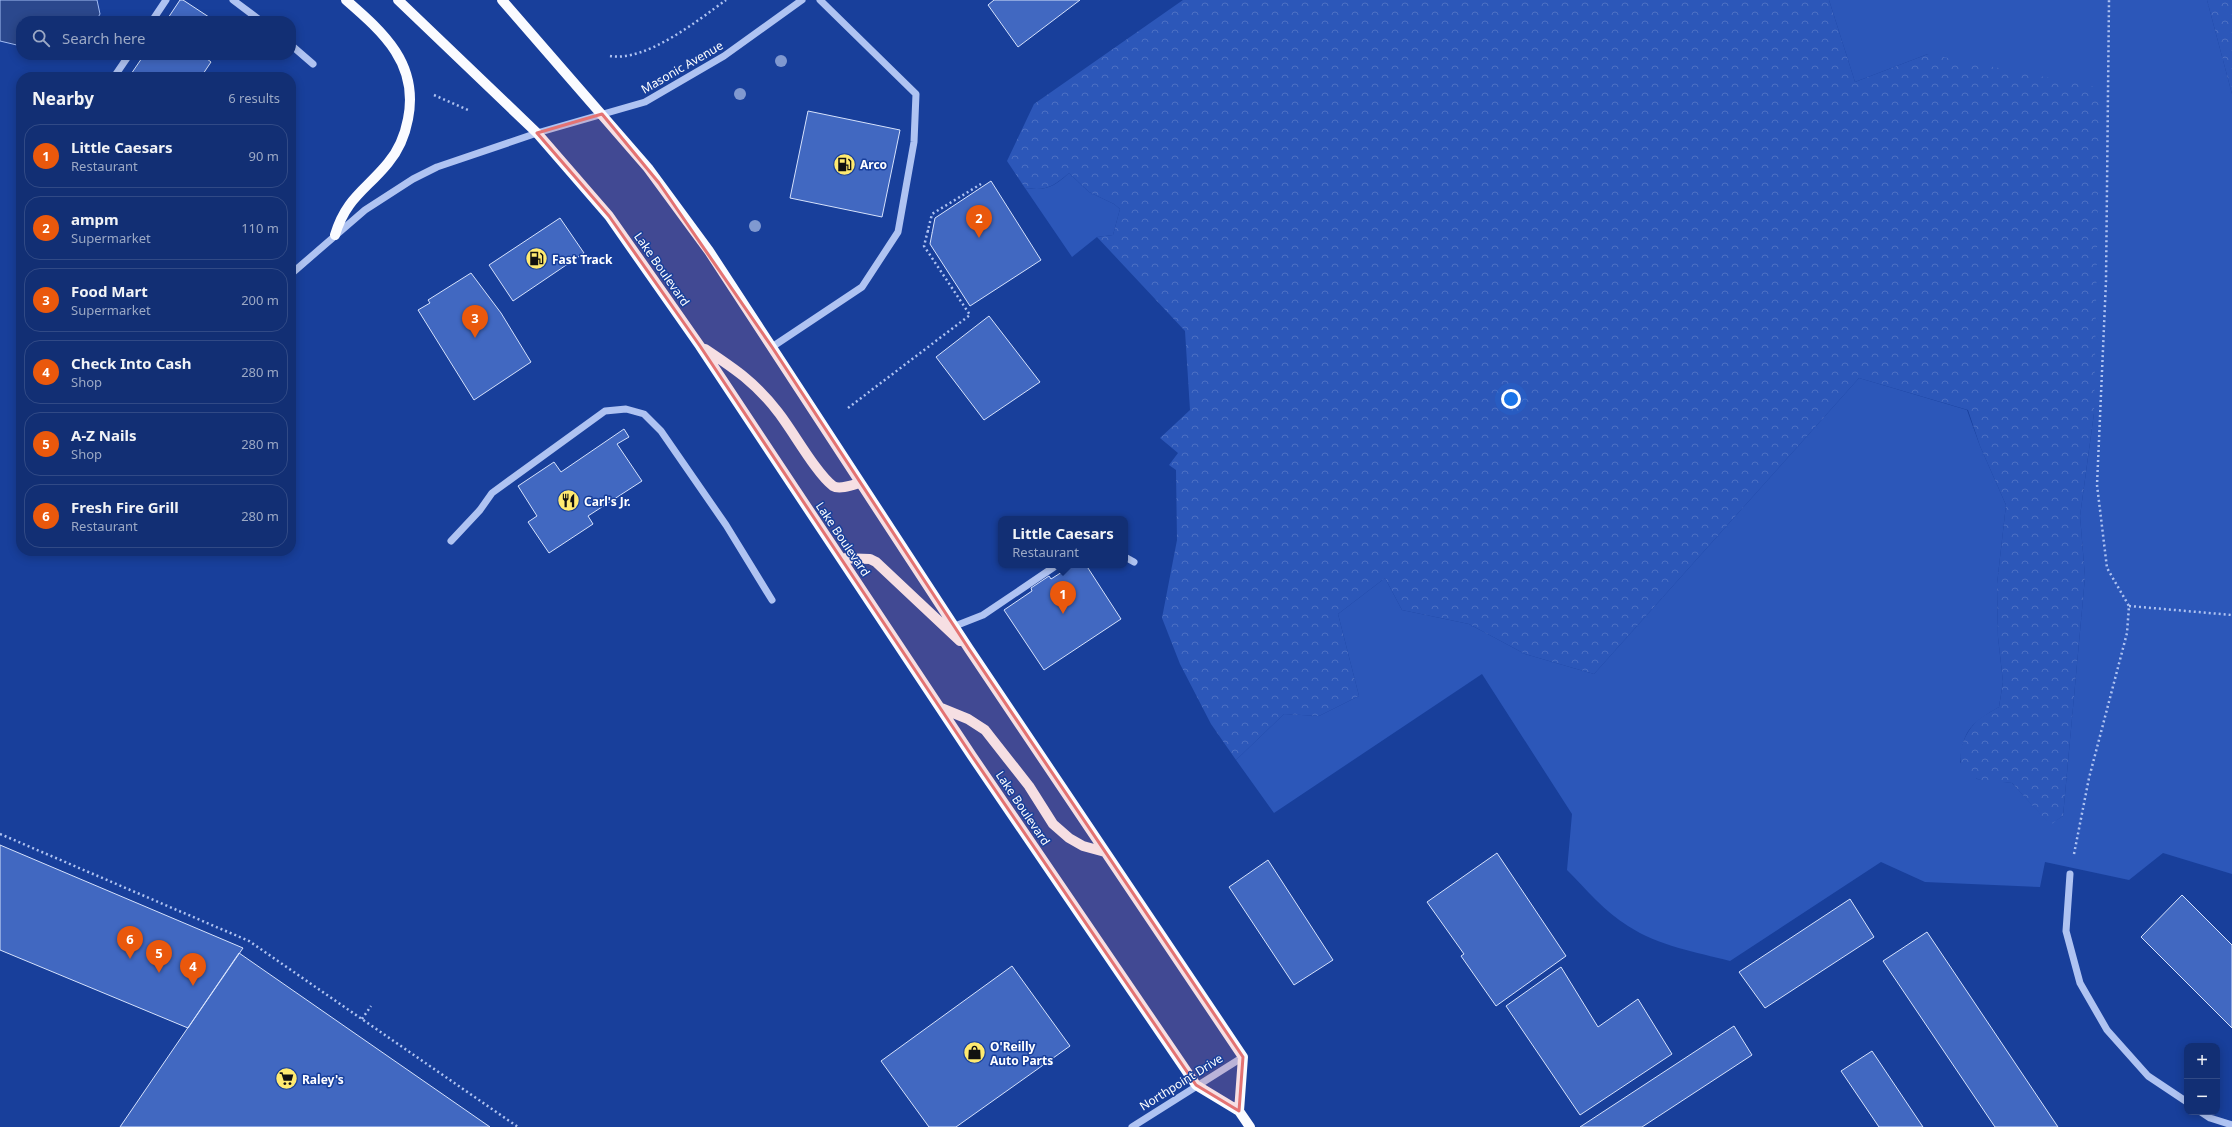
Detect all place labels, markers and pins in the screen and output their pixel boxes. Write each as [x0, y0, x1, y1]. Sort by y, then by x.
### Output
fuel station icon: Arco [832, 151, 858, 177]
place label: Arco [860, 156, 887, 173]
pin: 2 [966, 205, 992, 238]
fuel station icon: Fast Track [523, 246, 549, 272]
place label: Fast Track [552, 251, 613, 268]
pin: 3 [462, 305, 488, 338]
restaurant icon: Carl's Jr. [556, 488, 582, 514]
place label: Carl's Jr. [584, 493, 631, 510]
pin: 1 [1050, 581, 1076, 614]
pin: 6 [117, 926, 143, 959]
pin: 5 [146, 940, 172, 973]
pin: 4 [180, 953, 206, 986]
place label: O'Reilly Auto Parts [990, 1038, 1053, 1069]
shop icon: O'Reilly Auto Parts [962, 1040, 988, 1066]
supermarket icon: Raley's [274, 1066, 300, 1092]
place label: Raley's [302, 1071, 344, 1088]

